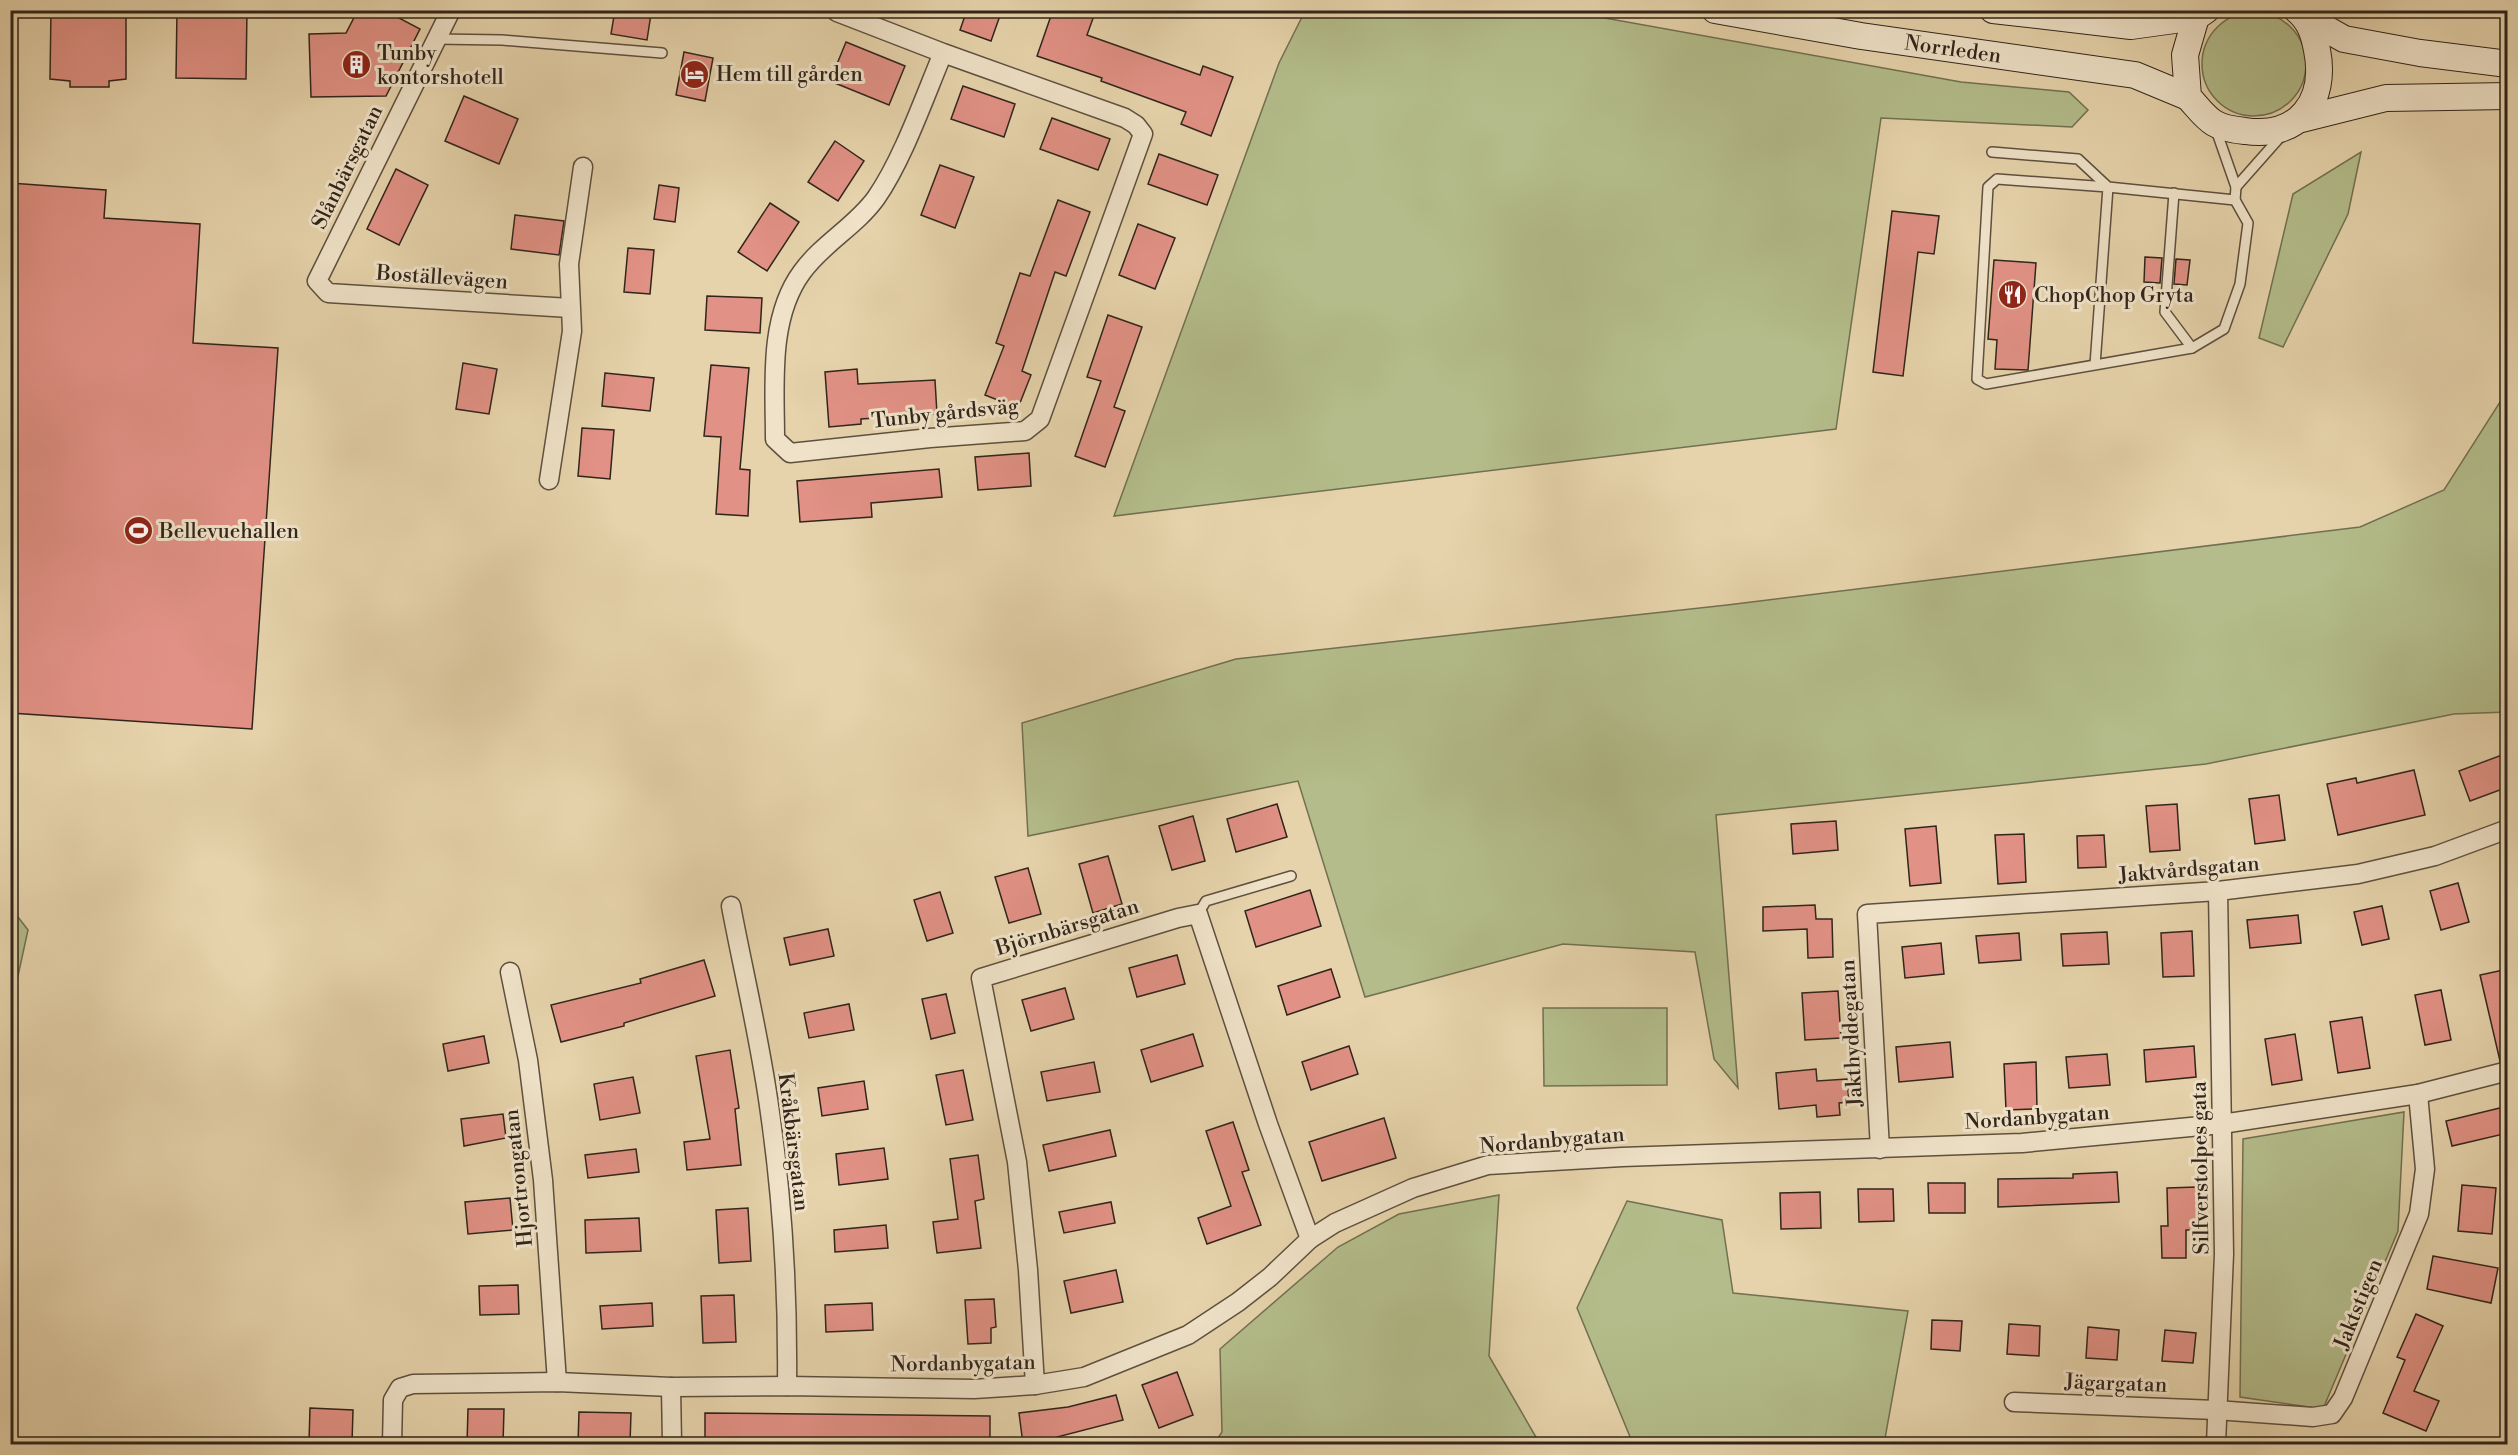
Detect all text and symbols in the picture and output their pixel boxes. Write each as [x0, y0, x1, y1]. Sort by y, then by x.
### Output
street label: Norrleden [1903, 30, 2003, 70]
place label: Tunby kontorshotell [377, 41, 504, 91]
building icon: Tunby kontorshotell [340, 49, 372, 81]
hotel icon: Hem till gården [679, 58, 711, 90]
place label: Hem till gården [716, 62, 863, 88]
street label: Slånbärsgatan [307, 101, 389, 234]
street label: Boställevägen [374, 260, 509, 296]
restaurant icon: ChopChop Gryta [1997, 279, 2029, 311]
place label: ChopChop Gryta [2034, 283, 2194, 309]
street label: Tunby gårdsväg [870, 393, 1020, 435]
sports icon: Bellevuehallen [122, 515, 154, 547]
place label: Bellevuehallen [158, 519, 300, 545]
street label: Jaktvårdsgatan [2117, 851, 2261, 889]
street label: Björnbärsgatan [991, 894, 1143, 962]
street label: Jakthyddegatan [1835, 958, 1869, 1108]
street label: Kråkbärsgatan [772, 1071, 814, 1213]
street label: Silfverstolpes gata [2186, 1081, 2216, 1255]
street label: Nordanbygatan [1964, 1100, 2111, 1136]
street label: Hjortrongatan [499, 1107, 539, 1248]
street label: Nordanbygatan [1479, 1122, 1626, 1160]
street label: Jaktstigen [2329, 1255, 2389, 1354]
street label: Nordanbygatan [890, 1350, 1036, 1378]
street label: Jägargatan [2063, 1369, 2168, 1399]

